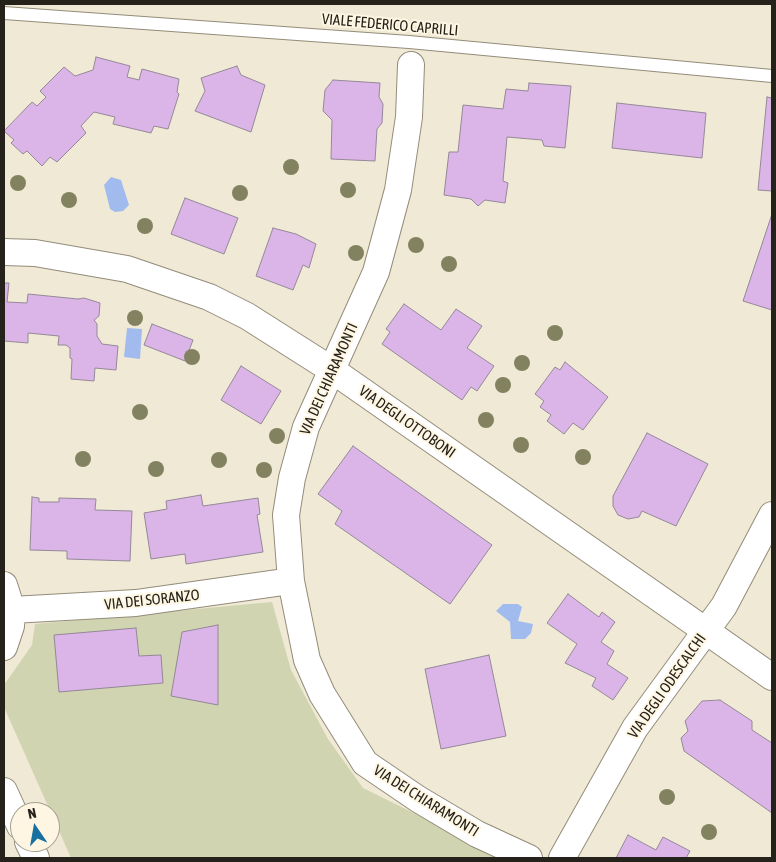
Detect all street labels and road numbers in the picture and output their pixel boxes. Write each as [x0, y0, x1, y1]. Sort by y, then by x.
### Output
street label: VIALE FEDERICO CAPRILLI [321, 10, 459, 40]
street label: VIA DEI CHIARAMONTI [296, 320, 362, 438]
street label: VIA DEGLI OTTOBONI [355, 382, 459, 462]
street label: VIA DEI SORANZO [104, 586, 200, 614]
street label: VIA DEGLI ODESCALCHI [624, 630, 710, 742]
street label: VIA DEI CHIARAMONTI [370, 761, 482, 841]

